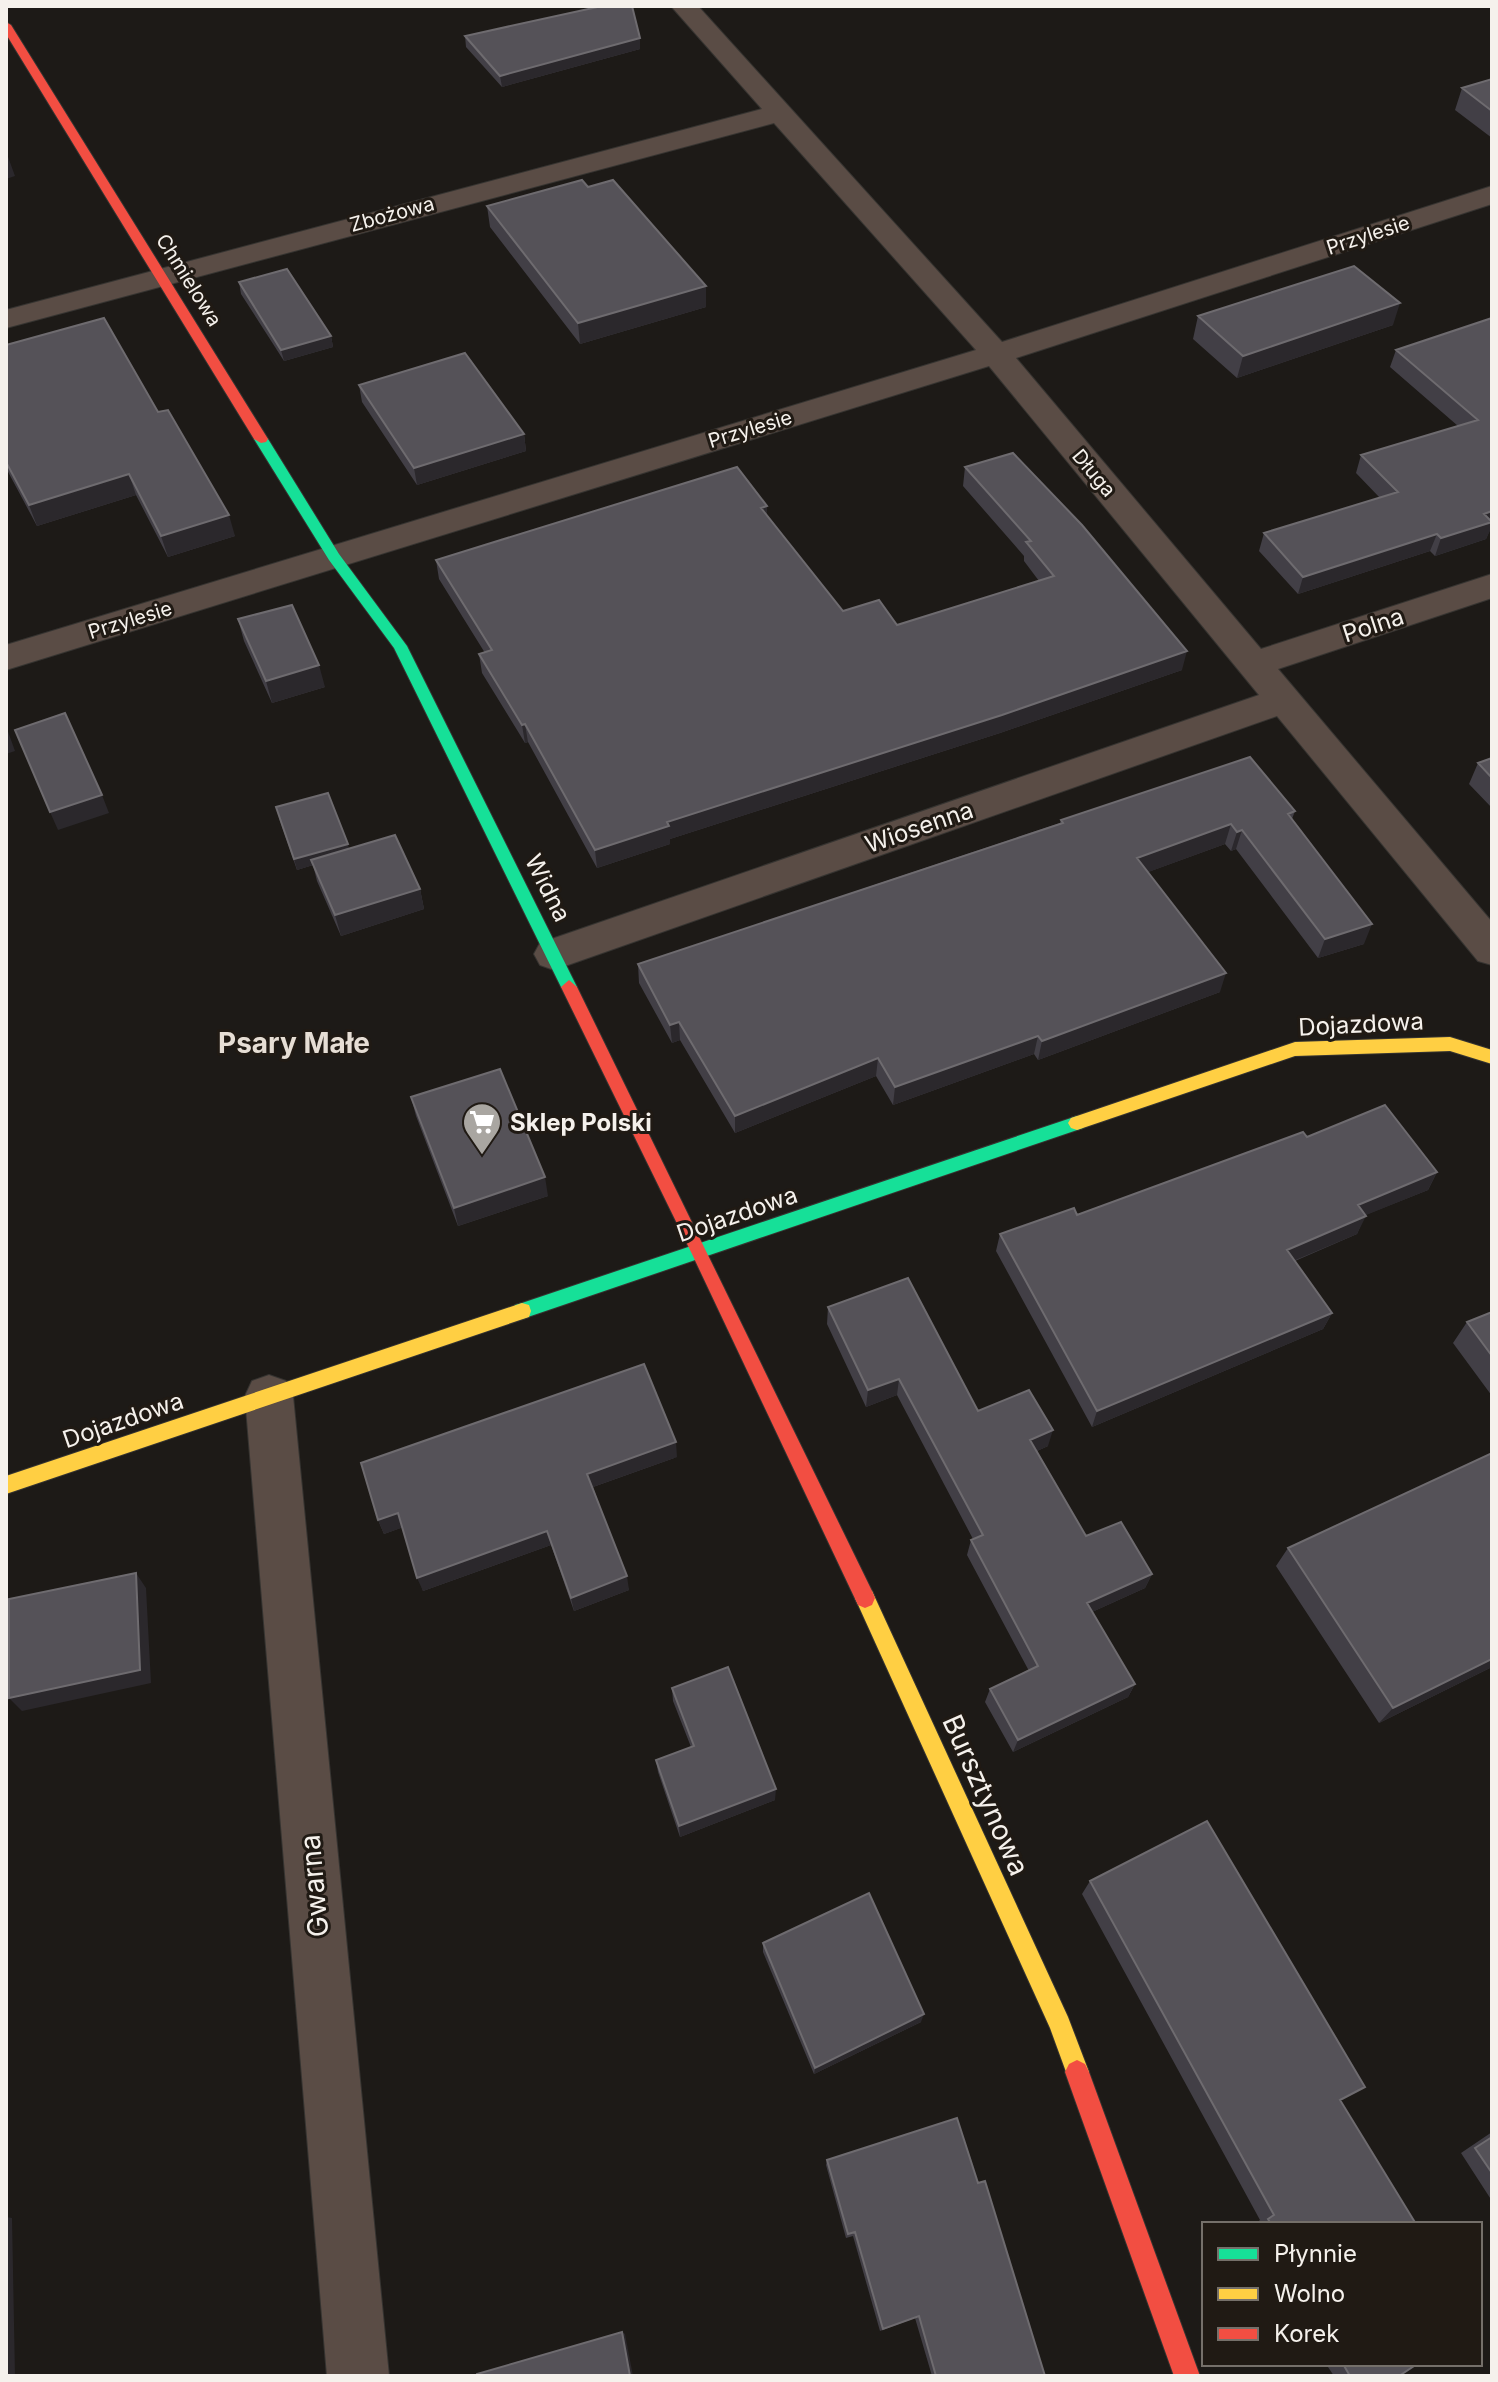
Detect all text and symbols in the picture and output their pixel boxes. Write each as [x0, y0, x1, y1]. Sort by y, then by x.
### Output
street label: Zbożowa [347, 191, 437, 237]
street label: Przylesie [1323, 210, 1413, 260]
street label: Chmielowa [151, 229, 227, 331]
street label: Przylesie [705, 405, 795, 453]
street label: Długa [1067, 444, 1121, 502]
street label: Przylesie [85, 596, 175, 644]
street label: Polna [1339, 601, 1407, 649]
street label: Wiosenna [861, 795, 977, 859]
street label: Widna [519, 849, 577, 927]
street label: Dojazdowa [1297, 1006, 1425, 1042]
district label: Psary Małe [218, 1026, 370, 1060]
supermarket icon: Sklep Polski [461, 1101, 503, 1156]
place label: Sklep Polski [510, 1108, 652, 1137]
street label: Dojazdowa [673, 1180, 801, 1248]
street label: Dojazdowa [59, 1386, 187, 1454]
street label: Bursztynowa [935, 1709, 1037, 1881]
street label: Gwarna [293, 1833, 335, 1939]
legend [1202, 2222, 1482, 2366]
text: Płynnie [1274, 2239, 1357, 2268]
text: Wolno [1274, 2279, 1345, 2308]
text: Korek [1274, 2319, 1339, 2348]

